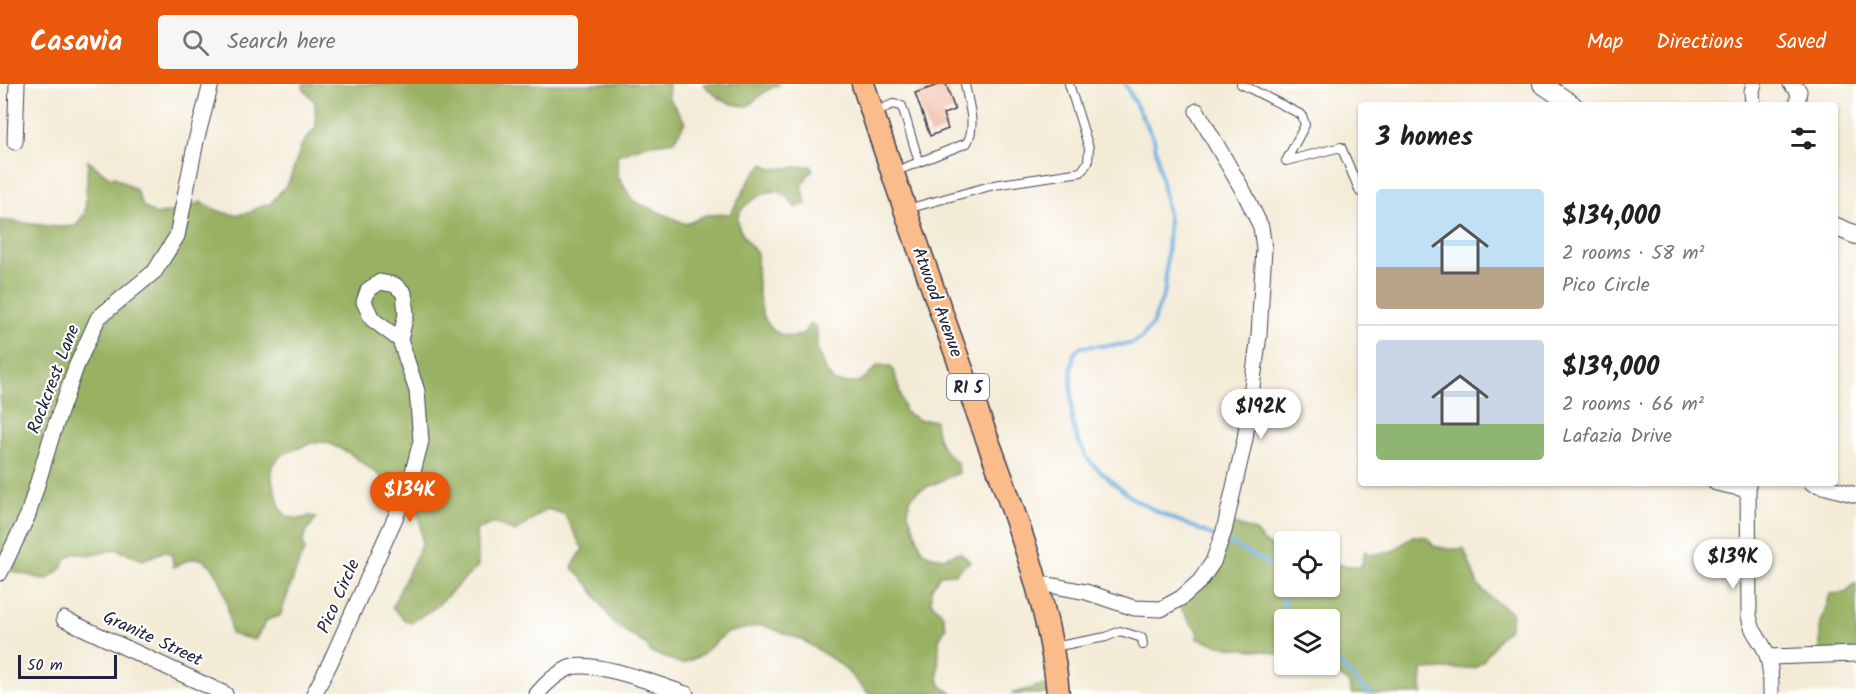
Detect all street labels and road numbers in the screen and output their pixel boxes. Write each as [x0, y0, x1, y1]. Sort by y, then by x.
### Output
street label: Atwood Avenue [903, 243, 970, 362]
street label: Rockcrest Lane [20, 321, 89, 438]
road number: RI 5 [947, 374, 989, 400]
street label: Pico Circle [310, 555, 369, 639]
street label: Granite Street [98, 604, 208, 676]

